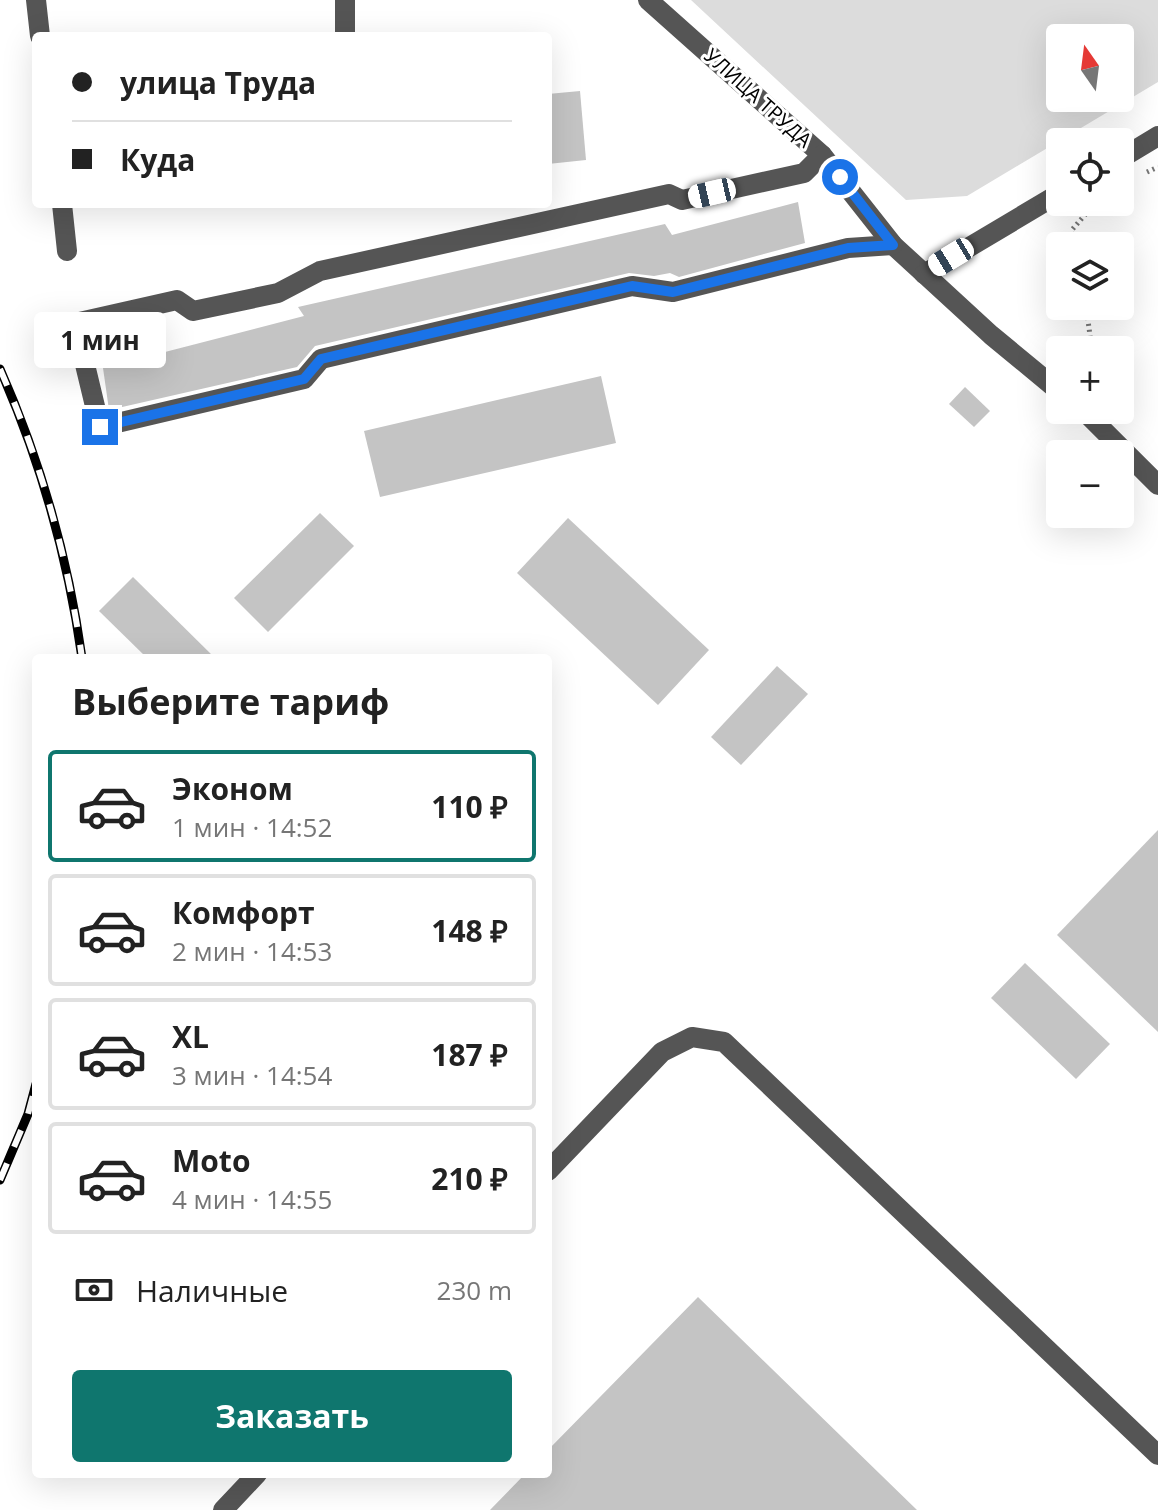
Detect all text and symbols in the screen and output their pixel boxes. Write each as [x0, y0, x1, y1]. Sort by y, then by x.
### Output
north arrow [1046, 24, 1134, 112]
map controls [1046, 24, 1134, 528]
street label: УЛИЦА ТРУДА [699, 42, 818, 153]
text: улица Труда [120, 62, 316, 103]
button: locate [1046, 128, 1134, 216]
text: Куда [120, 139, 195, 180]
route start [822, 159, 858, 195]
car [686, 176, 738, 210]
button: layers [1046, 232, 1134, 320]
car [924, 234, 978, 280]
callout: 1 мин [34, 311, 166, 367]
text: 1 мин [60, 322, 140, 358]
button: + [1046, 336, 1134, 424]
route end [82, 409, 118, 445]
button: − [1046, 440, 1134, 528]
text: Выберите тариф [72, 677, 389, 726]
text: Эконом [172, 768, 293, 809]
icon: car [76, 770, 148, 842]
text: 110 ₽ [431, 786, 508, 827]
text: 1 мин · 14:52 [172, 809, 332, 845]
text: Комфорт [172, 892, 315, 933]
icon: car [76, 894, 148, 966]
text: 148 ₽ [431, 910, 508, 951]
text: 2 мин · 14:53 [172, 933, 332, 969]
text: XL [172, 1016, 209, 1057]
icon: car [76, 1018, 148, 1090]
text: 187 ₽ [431, 1034, 508, 1075]
text: 3 мин · 14:54 [172, 1057, 332, 1093]
text: Moto [172, 1140, 250, 1181]
icon: car [76, 1142, 148, 1214]
text: 210 ₽ [431, 1158, 508, 1199]
text: 4 мин · 14:55 [172, 1181, 332, 1217]
icon: cash [72, 1268, 116, 1312]
text: Наличные [136, 1270, 288, 1311]
text: 230 m [437, 1272, 512, 1308]
button: Заказать [72, 1370, 512, 1462]

